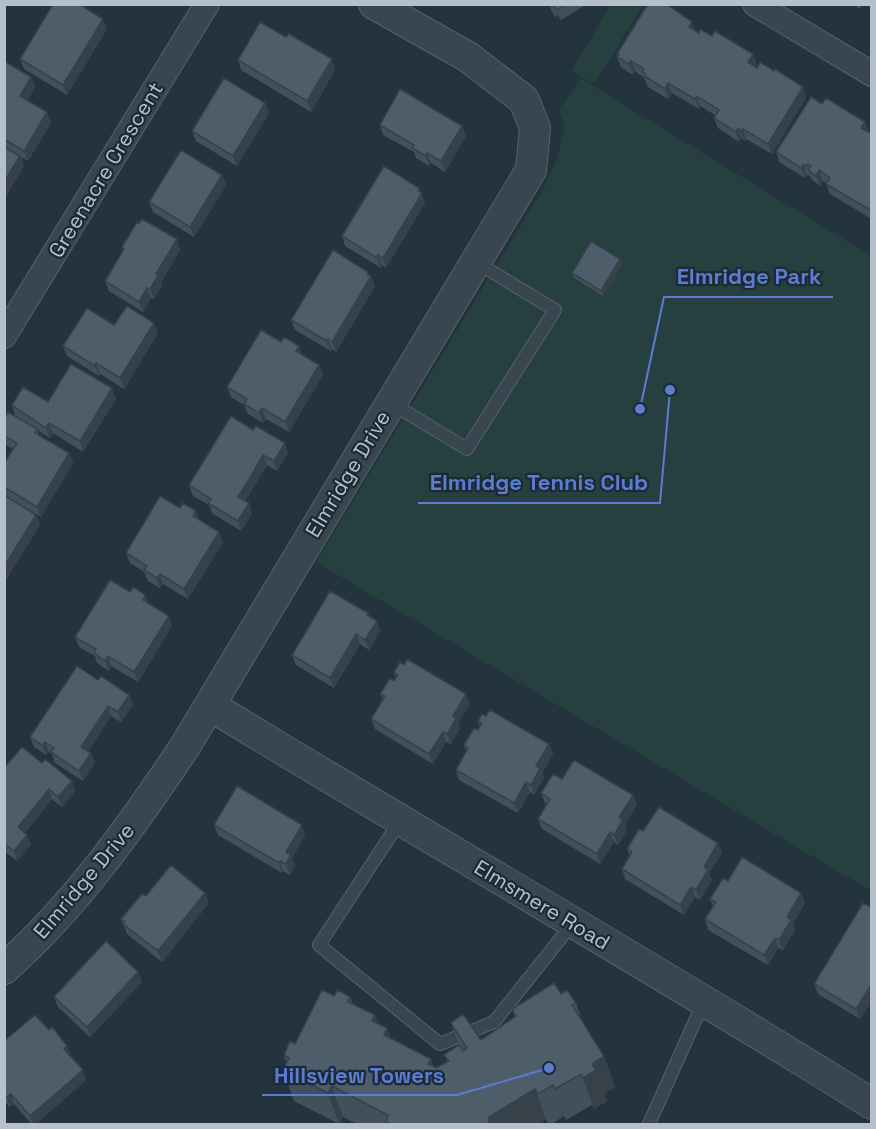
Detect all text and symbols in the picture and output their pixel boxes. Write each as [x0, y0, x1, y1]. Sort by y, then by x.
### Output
street label: Greenacre Crescent [42, 77, 169, 263]
callout: Elmridge Park [664, 257, 833, 297]
text: Elmridge Park [677, 262, 822, 290]
street label: Elmridge Drive [299, 405, 396, 542]
callout: Elmridge Tennis Club [418, 463, 660, 503]
text: Elmridge Tennis Club [430, 468, 648, 496]
street label: Elmridge Drive [27, 817, 140, 944]
street label: Elmsmere Road [470, 853, 615, 956]
callout: Hillsview Towers [262, 1055, 457, 1095]
text: Hillsview Towers [274, 1061, 444, 1089]

